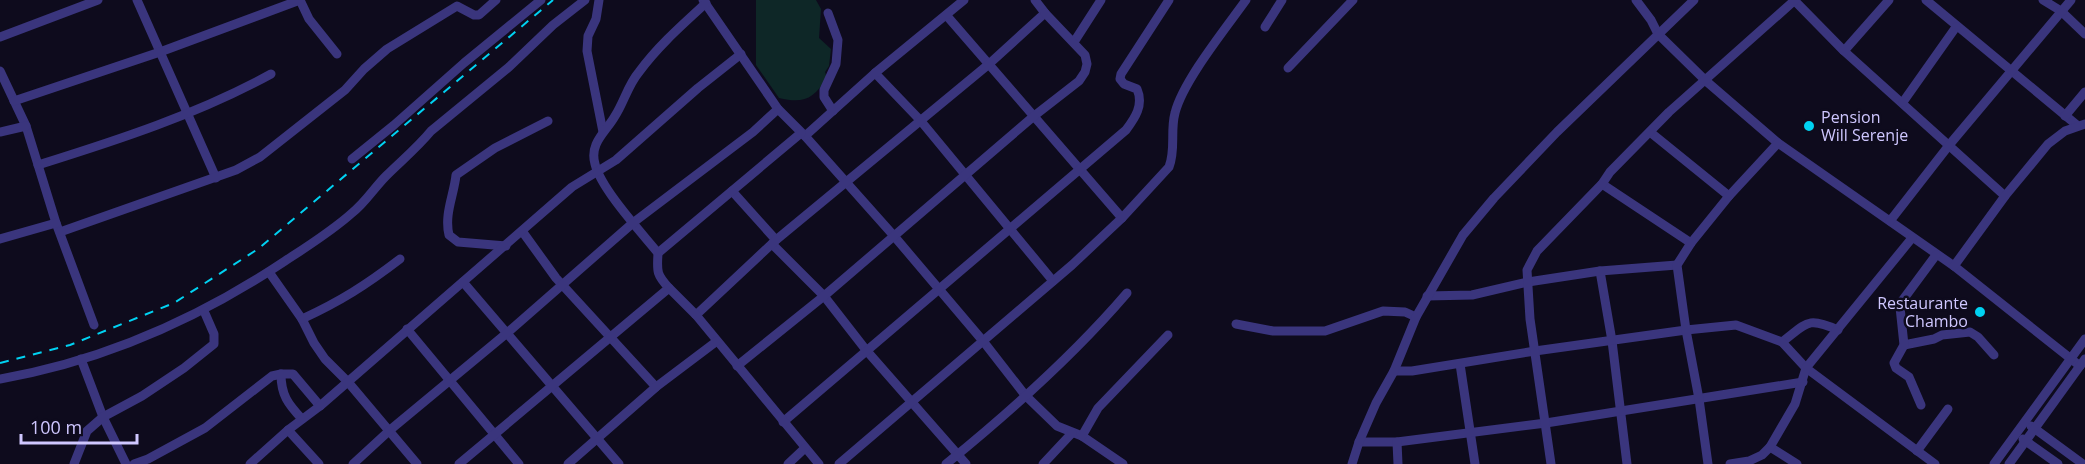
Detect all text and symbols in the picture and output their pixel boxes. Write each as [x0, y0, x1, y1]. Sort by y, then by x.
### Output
place label: Pension Will Serenje [1821, 106, 1908, 146]
marker: Pension Will Serenje [1802, 119, 1816, 133]
place label: Restaurante Chambo [1877, 292, 1968, 332]
marker: Restaurante Chambo [1973, 305, 1987, 319]
scale bar [21, 407, 136, 445]
text: 100 m [30, 415, 82, 439]

